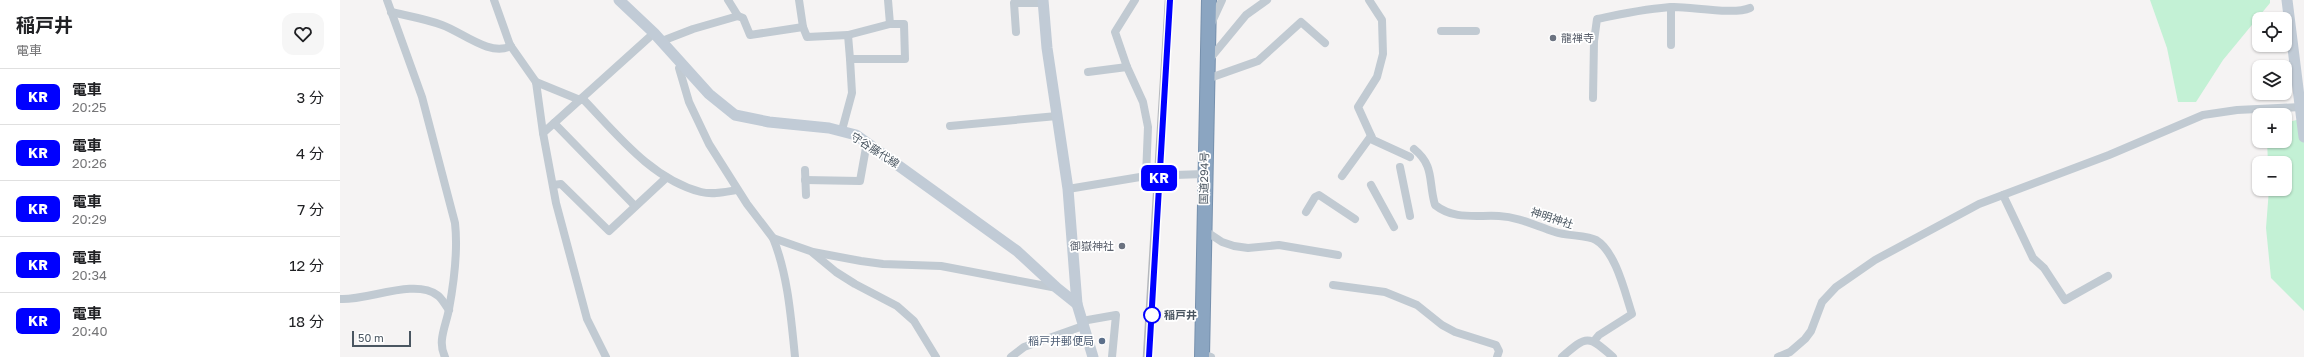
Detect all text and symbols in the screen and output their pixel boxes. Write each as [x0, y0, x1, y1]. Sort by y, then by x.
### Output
map controls [2252, 12, 2292, 196]
button: locate [2252, 12, 2292, 52]
text: 稲戸井 [16, 13, 73, 36]
button: heart [282, 13, 324, 55]
place label: 龍禅寺 [1561, 31, 1594, 44]
marker: 龍禅寺 [1548, 33, 1558, 43]
text: 電車 [16, 42, 42, 58]
button: layers [2252, 60, 2292, 100]
text: 電車 [72, 80, 102, 98]
text: KR [28, 88, 48, 105]
text: 3 分 [296, 88, 324, 106]
text: 20:25 [72, 99, 107, 115]
button: + [2252, 108, 2292, 148]
street label: 守谷藤代線 [849, 129, 902, 170]
text: 電車 [72, 136, 102, 154]
text: KR [28, 144, 48, 161]
text: 4 分 [296, 144, 324, 162]
street label: 国道294号 [1197, 152, 1210, 204]
text: 20:26 [72, 155, 107, 171]
button: − [2252, 156, 2292, 196]
line badge: KR [1141, 165, 1177, 191]
text: KR [1149, 169, 1169, 186]
text: 電車 [72, 192, 102, 210]
text: KR [28, 200, 48, 217]
text: 7 分 [297, 200, 324, 218]
street label: 神明神社 [1529, 205, 1575, 231]
text: 20:29 [72, 211, 107, 227]
place label: 御嶽神社 [1069, 239, 1114, 252]
marker: 御嶽神社 [1117, 241, 1127, 251]
text: 電車 [72, 248, 102, 266]
text: KR [28, 256, 48, 273]
text: 12 分 [289, 256, 324, 274]
text: 20:34 [72, 267, 107, 283]
text: 電車 [72, 304, 102, 322]
marker: 稲戸井 [1143, 306, 1161, 324]
place label: 稲戸井 [1164, 308, 1197, 321]
text: KR [28, 312, 48, 329]
text: 18 分 [289, 312, 324, 330]
text: 20:40 [72, 323, 108, 339]
scale bar [352, 329, 411, 348]
text: 50 m [358, 331, 384, 344]
place label: 稲戸井郵便局 [1028, 334, 1094, 347]
marker: 稲戸井郵便局 [1097, 336, 1107, 346]

